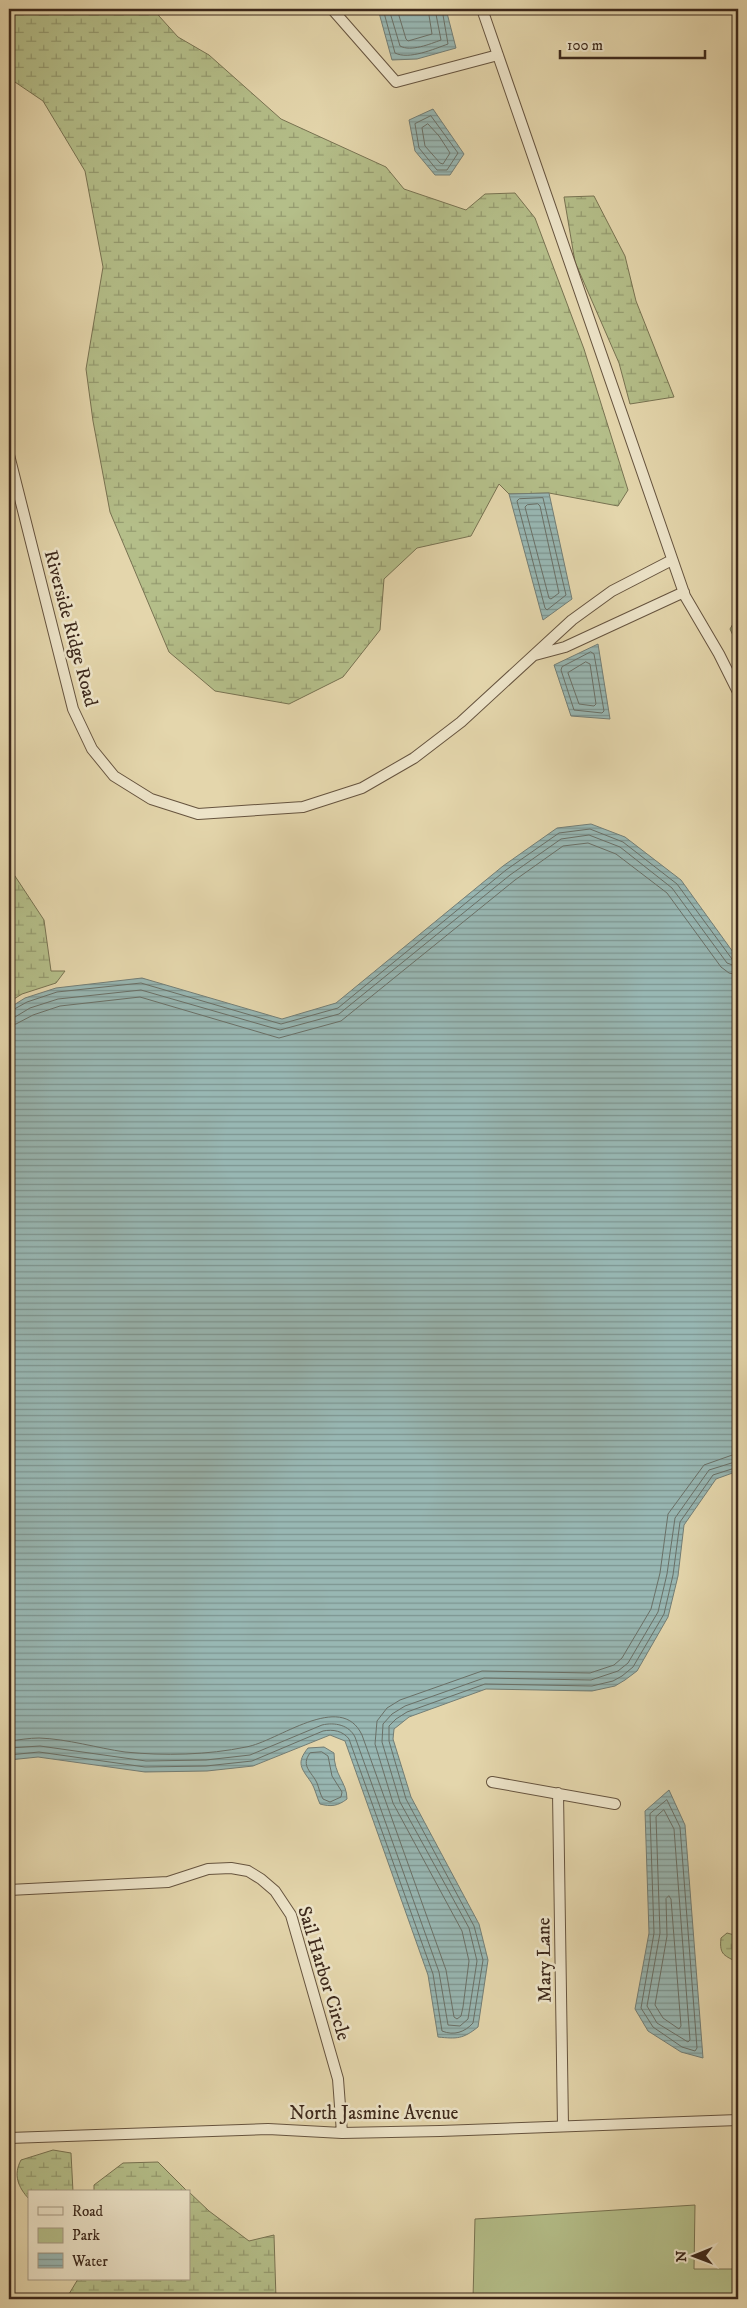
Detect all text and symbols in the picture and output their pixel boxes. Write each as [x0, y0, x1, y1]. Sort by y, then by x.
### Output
scale bar [560, 28, 704, 60]
text: 100 m [567, 36, 603, 55]
street label: Riverside Ridge Road [39, 548, 103, 710]
street label: Sail Harbor Circle [292, 1904, 355, 2043]
street label: Mary Lane [532, 1917, 557, 2003]
street label: North Jasmine Avenue [290, 2102, 459, 2125]
legend [28, 2190, 190, 2280]
text: Road [72, 2202, 104, 2221]
text: Park [72, 2226, 101, 2245]
north arrow [670, 2230, 720, 2280]
text: N [673, 2250, 691, 2262]
text: Water [71, 2252, 108, 2271]

